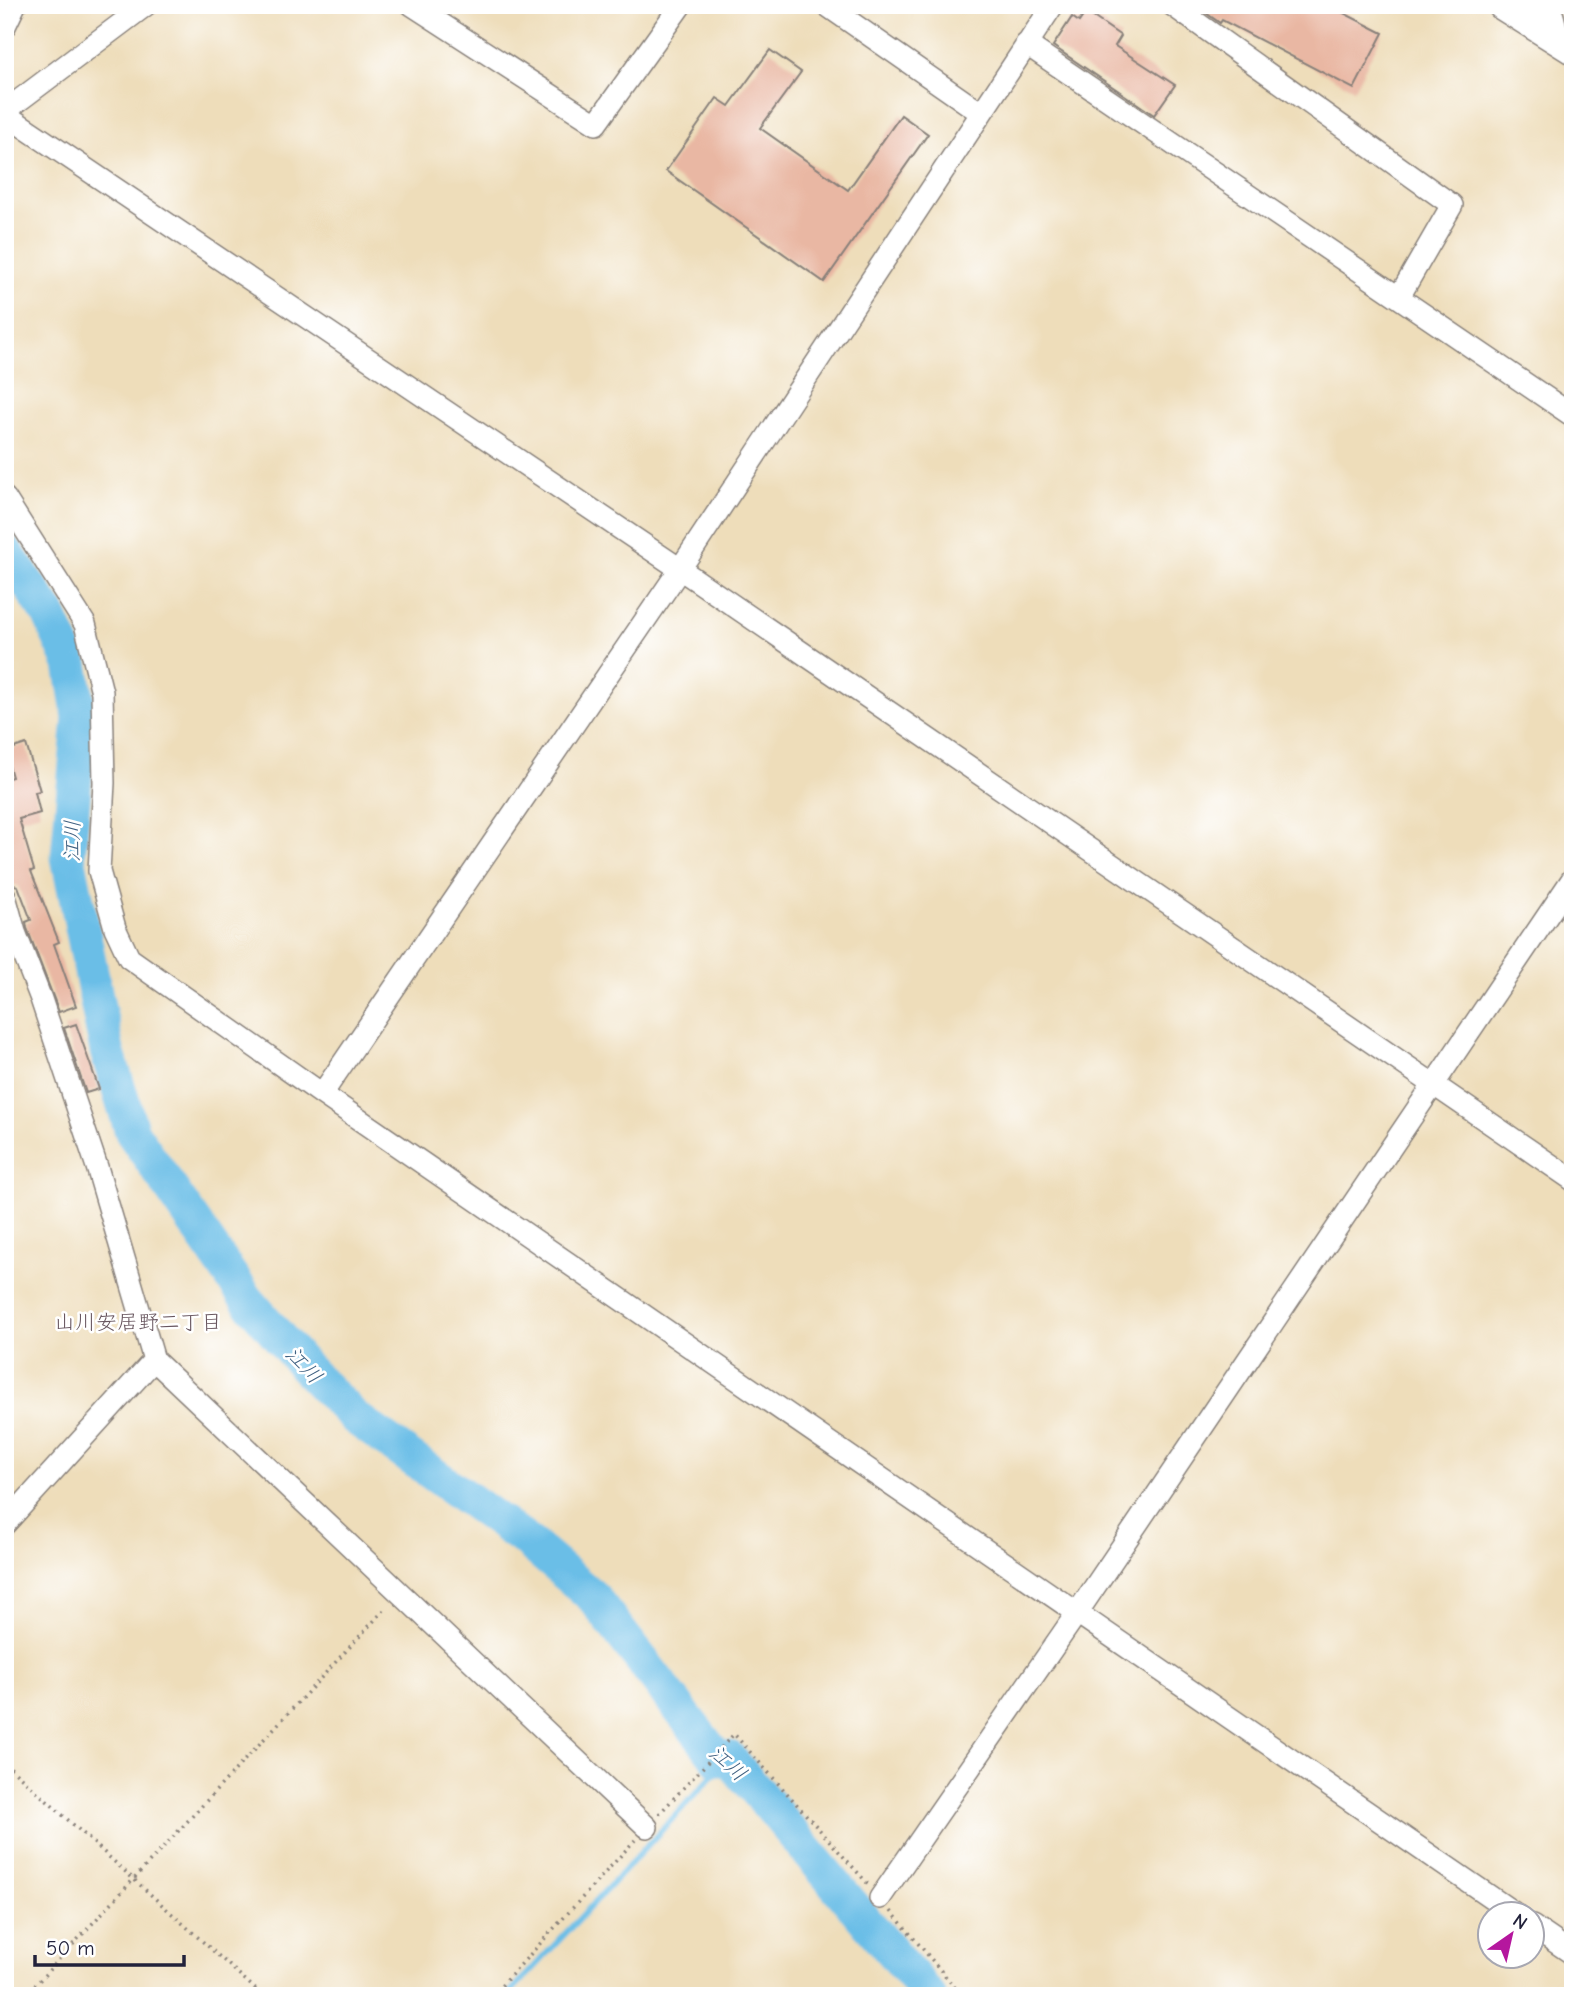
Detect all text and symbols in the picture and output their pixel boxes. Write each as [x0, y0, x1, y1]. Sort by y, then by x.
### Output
water label: 江川 [60, 820, 84, 862]
district label: 山川安居野二丁目 [54, 1310, 222, 1334]
water label: 江川 [281, 1341, 327, 1389]
water label: 江川 [704, 1740, 752, 1786]
north arrow [1476, 1899, 1546, 1969]
text: N [1509, 1909, 1531, 1934]
scale bar [35, 1924, 184, 1968]
text: 50 m [46, 1936, 95, 1960]

